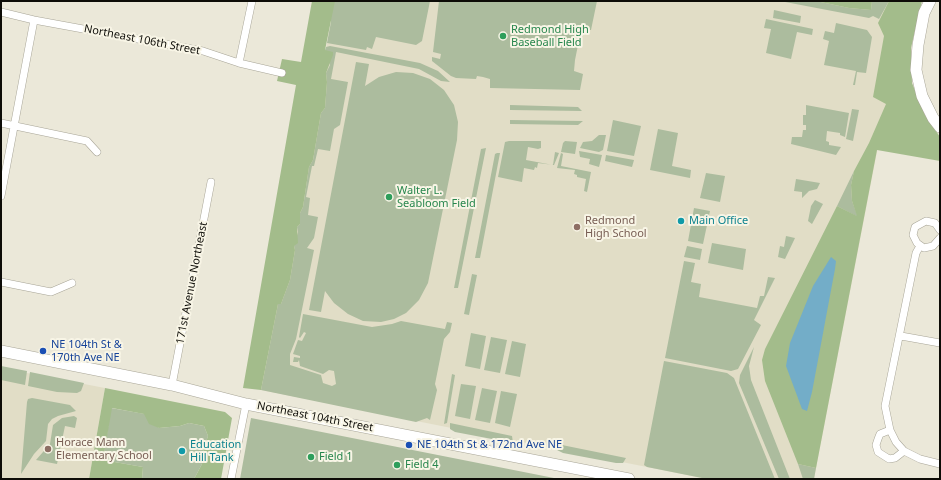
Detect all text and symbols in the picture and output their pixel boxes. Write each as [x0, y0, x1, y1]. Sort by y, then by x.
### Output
street label: Northeast 106th Street [83, 22, 201, 58]
place label: Redmond High Baseball Field [511, 23, 589, 49]
marker: Redmond High Baseball Field [498, 31, 508, 41]
place label: Walter L. Seabloom Field [397, 184, 476, 210]
marker: Walter L. Seabloom Field [384, 192, 394, 202]
place label: Redmond High School [585, 214, 647, 240]
place label: Main Office [689, 214, 748, 228]
marker: Main Office [676, 216, 686, 226]
street label: 171st Avenue Northeast [174, 221, 210, 345]
marker: Redmond High School [572, 222, 582, 232]
place label: NE 104th St & 170th Ave NE [51, 338, 122, 364]
marker: NE 104th St & 170th Ave NE [38, 346, 48, 356]
street label: Northeast 104th Street [256, 399, 374, 435]
place label: Horace Mann Elementary School [56, 436, 152, 462]
place label: Education Hill Tank [190, 438, 241, 464]
place label: NE 104th St & 172nd Ave NE [417, 438, 562, 452]
marker: NE 104th St & 172nd Ave NE [404, 440, 414, 450]
marker: Horace Mann Elementary School [43, 444, 53, 454]
marker: Education Hill Tank [177, 446, 187, 456]
place label: Field 1 [319, 450, 353, 464]
marker: Field 1 [306, 452, 316, 462]
place label: Field 4 [405, 458, 439, 472]
marker: Field 4 [392, 460, 402, 470]

